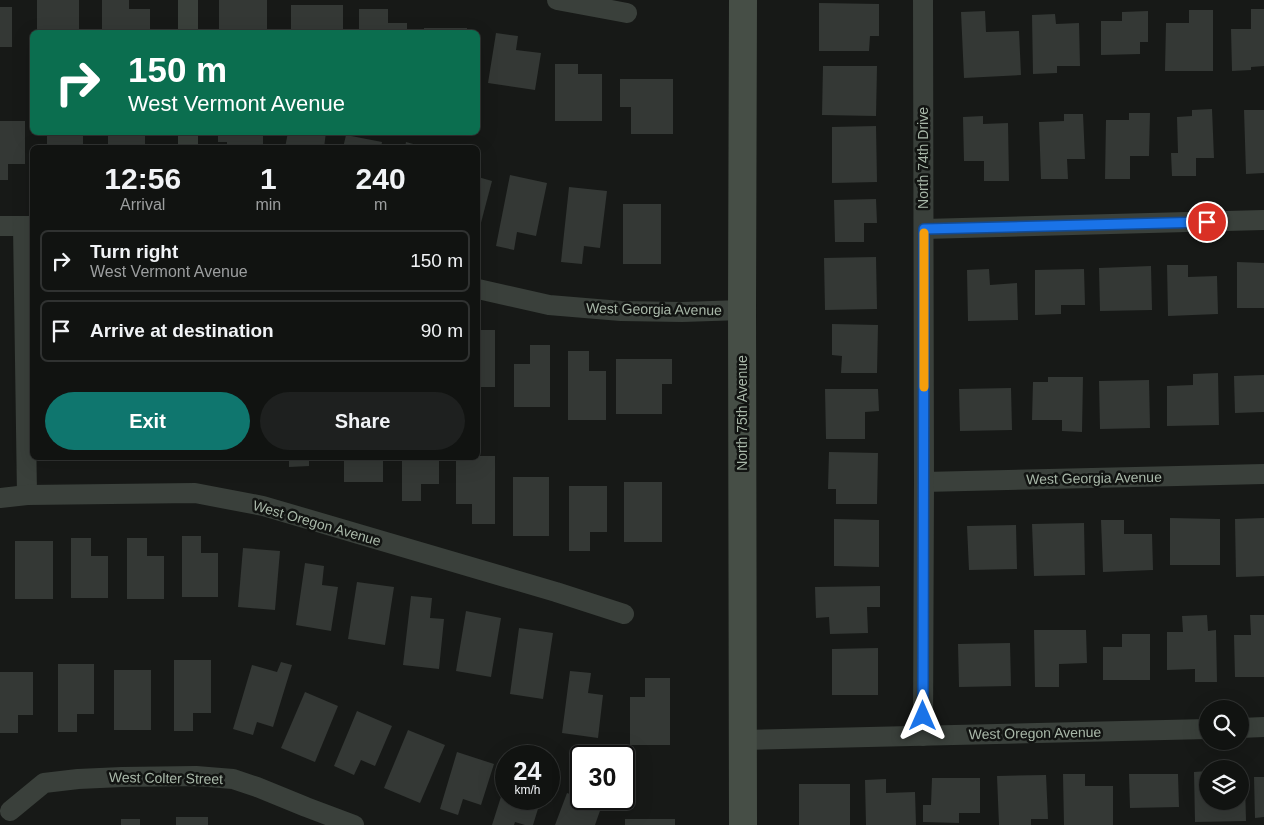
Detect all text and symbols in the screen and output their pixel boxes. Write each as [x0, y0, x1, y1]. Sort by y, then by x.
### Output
icon: right [45, 50, 110, 115]
text: 150 m [128, 50, 227, 89]
text: West Vermont Avenue [128, 91, 345, 116]
street label: North 74th Drive [915, 107, 931, 209]
text: 12:56 [104, 162, 181, 195]
text: 1 [260, 162, 277, 195]
text: 240 [356, 162, 406, 195]
text: Arrival [120, 196, 165, 213]
text: min [255, 196, 281, 213]
text: m [374, 196, 387, 213]
pin [1186, 201, 1228, 243]
icon: arrive [1193, 208, 1221, 236]
text: Turn right [90, 241, 178, 262]
icon: right [47, 247, 75, 275]
text: 150 m [410, 250, 463, 271]
text: West Vermont Avenue [90, 263, 248, 280]
street label: West Georgia Avenue [586, 300, 722, 318]
icon: arrive [47, 317, 75, 345]
text: Arrive at destination [90, 320, 274, 341]
text: 90 m [421, 320, 463, 341]
street label: North 75th Avenue [734, 355, 750, 471]
button: Exit [45, 392, 250, 450]
button: Share [260, 392, 465, 450]
street label: West Georgia Avenue [1026, 469, 1162, 487]
street label: West Oregon Avenue [251, 497, 383, 549]
position arrow [896, 689, 948, 741]
map controls [1199, 700, 1249, 810]
button: search [1199, 700, 1249, 750]
street label: West Oregon Avenue [969, 724, 1102, 742]
speed limit sign: 30 [570, 745, 635, 810]
text: 24 [514, 757, 541, 785]
button: layers [1199, 760, 1249, 810]
street label: West Colter Street [109, 769, 223, 787]
text: km/h [514, 783, 541, 797]

